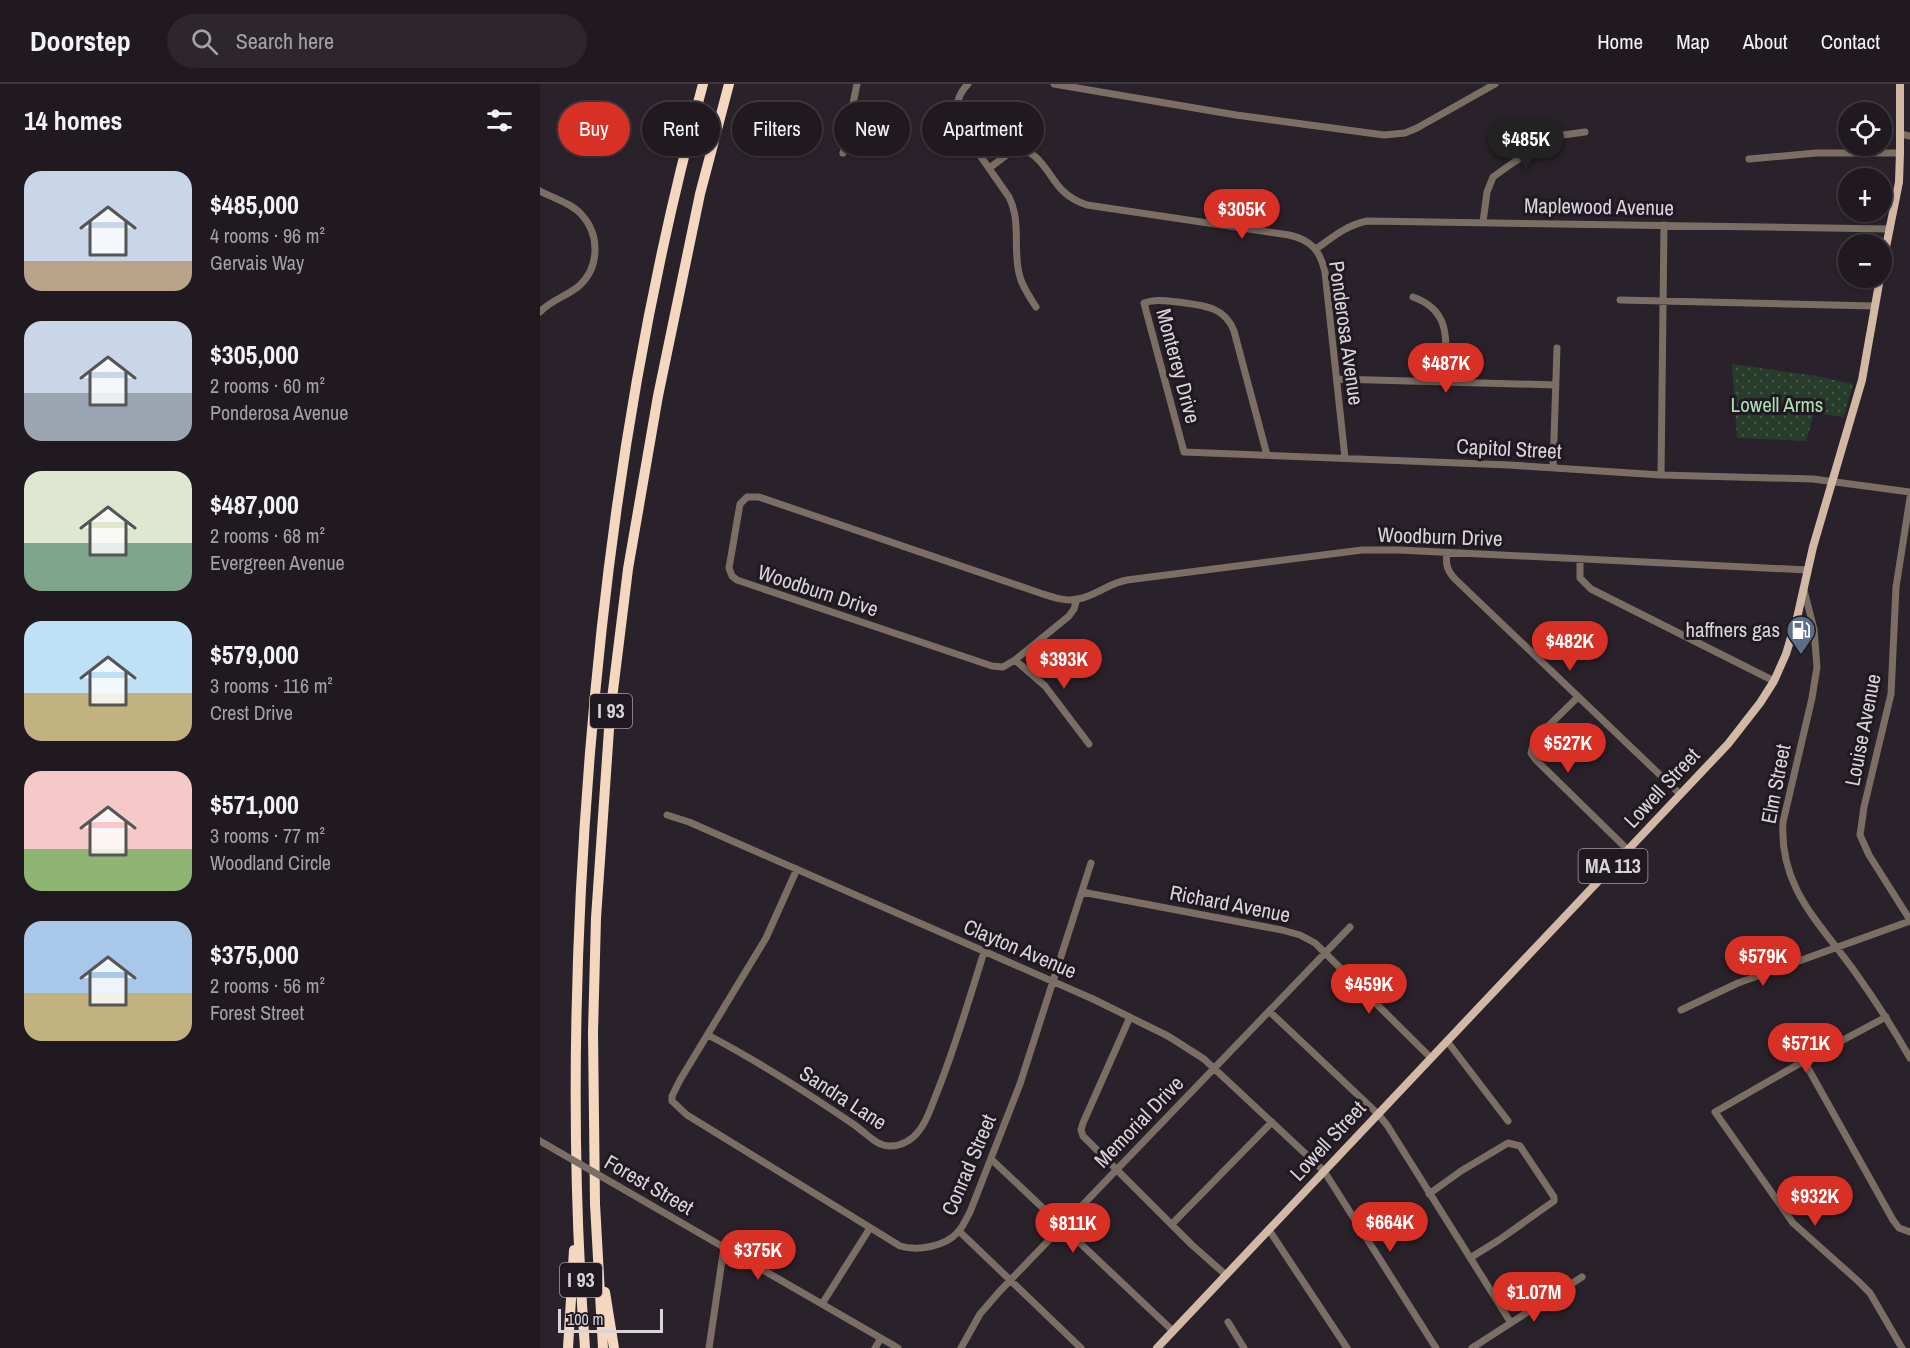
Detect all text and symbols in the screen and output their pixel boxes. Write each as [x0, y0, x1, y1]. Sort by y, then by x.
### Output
search box [167, 14, 587, 68]
text: Doorstep [30, 22, 131, 60]
icon: search [188, 25, 221, 58]
text: Search here [236, 26, 334, 56]
text: Home [1597, 27, 1643, 56]
text: Map [1676, 27, 1710, 56]
text: About [1743, 27, 1788, 56]
text: Contact [1821, 27, 1880, 56]
chip: Buy [558, 102, 630, 156]
chip: Rent [642, 102, 720, 156]
chip: Filters [732, 102, 822, 156]
chip: New [834, 102, 910, 156]
chip: Apartment [922, 102, 1044, 156]
map controls [1838, 102, 1892, 288]
button: locate [1838, 102, 1892, 156]
text: 14 homes [24, 103, 122, 138]
icon: filters [483, 104, 516, 137]
pin: $485K [1484, 119, 1568, 170]
text: $485K [1502, 125, 1550, 152]
button: + [1838, 168, 1892, 222]
text: $485,000 [210, 187, 299, 222]
pin: $305K [1200, 189, 1284, 240]
street label: Maplewood Avenue [1524, 191, 1674, 222]
icon: home [72, 195, 144, 267]
text: $305K [1218, 195, 1266, 222]
text: 4 rooms · 96 m² [210, 222, 325, 249]
button: − [1838, 234, 1892, 288]
text: Gervais Way [210, 249, 304, 276]
street label: Ponderosa Avenue [1322, 259, 1371, 407]
street label: Monterey Drive [1149, 305, 1208, 426]
text: $305,000 [210, 337, 299, 372]
pin: $487K [1404, 343, 1488, 394]
icon: home [72, 345, 144, 417]
text: $487K [1422, 349, 1470, 376]
text: 2 rooms · 60 m² [210, 372, 325, 399]
park label: Lowell Arms [1731, 390, 1823, 419]
text: Ponderosa Avenue [210, 399, 348, 426]
street label: Capitol Street [1456, 431, 1563, 466]
text: $487,000 [210, 487, 299, 522]
icon: home [72, 495, 144, 567]
street label: Woodburn Drive [1377, 520, 1503, 553]
text: 2 rooms · 68 m² [210, 522, 325, 549]
text: Evergreen Avenue [210, 549, 345, 576]
street label: Woodburn Drive [754, 557, 882, 624]
fuel station icon: haffners gas [1785, 614, 1817, 656]
place label: haffners gas [1686, 615, 1780, 644]
pin: $482K [1528, 621, 1612, 672]
text: $482K [1546, 627, 1594, 654]
text: $579,000 [210, 637, 299, 672]
pin: $393K [1022, 639, 1106, 690]
icon: home [72, 645, 144, 717]
text: $393K [1040, 645, 1088, 672]
street label: Louise Avenue [1837, 671, 1888, 788]
text: 3 rooms · 116 m² [210, 672, 333, 699]
road number: I 93 [590, 694, 632, 728]
text: Crest Drive [210, 699, 293, 726]
pin: $527K [1526, 723, 1610, 774]
text: $527K [1544, 729, 1592, 756]
street label: Lowell Street [1617, 741, 1706, 834]
street label: Elm Street [1754, 741, 1797, 826]
text: $571,000 [210, 787, 299, 822]
icon: home [72, 795, 144, 867]
text: 3 rooms · 77 m² [210, 822, 325, 849]
text: Woodland Circle [210, 849, 331, 876]
road number: MA 113 [1578, 849, 1648, 883]
street label: Richard Avenue [1167, 878, 1293, 929]
street label: Clayton Avenue [959, 912, 1081, 985]
pin: $579K [1721, 936, 1805, 987]
text: $375,000 [210, 937, 299, 972]
text: $579K [1739, 942, 1787, 969]
icon: home [72, 945, 144, 1017]
pin: $459K [1327, 964, 1411, 1015]
text: $459K [1345, 970, 1393, 997]
text: 2 rooms · 56 m² [210, 972, 325, 999]
text: Forest Street [210, 999, 304, 1026]
pin: $571K [1764, 1023, 1848, 1074]
text: $571K [1782, 1029, 1830, 1056]
street label: Sandra Lane [794, 1059, 893, 1137]
street label: Memorial Drive [1087, 1069, 1190, 1174]
street label: Lowell Street [1283, 1094, 1372, 1187]
street label: Conrad Street [934, 1110, 1003, 1220]
street label: Forest Street [599, 1147, 699, 1222]
pin: $932K [1773, 1176, 1857, 1227]
text: $932K [1791, 1182, 1839, 1209]
pin: $664K [1348, 1202, 1432, 1253]
pin: $811K [1031, 1203, 1115, 1254]
text: $664K [1366, 1208, 1414, 1235]
text: $811K [1049, 1209, 1097, 1236]
pin: $375K [716, 1230, 800, 1281]
text: $375K [734, 1236, 782, 1263]
road number: I 93 [560, 1263, 602, 1297]
pin: $1.07M [1485, 1272, 1583, 1323]
text: $1.07M [1507, 1278, 1561, 1305]
scale bar [558, 1306, 663, 1334]
text: 100 m [567, 1308, 603, 1330]

